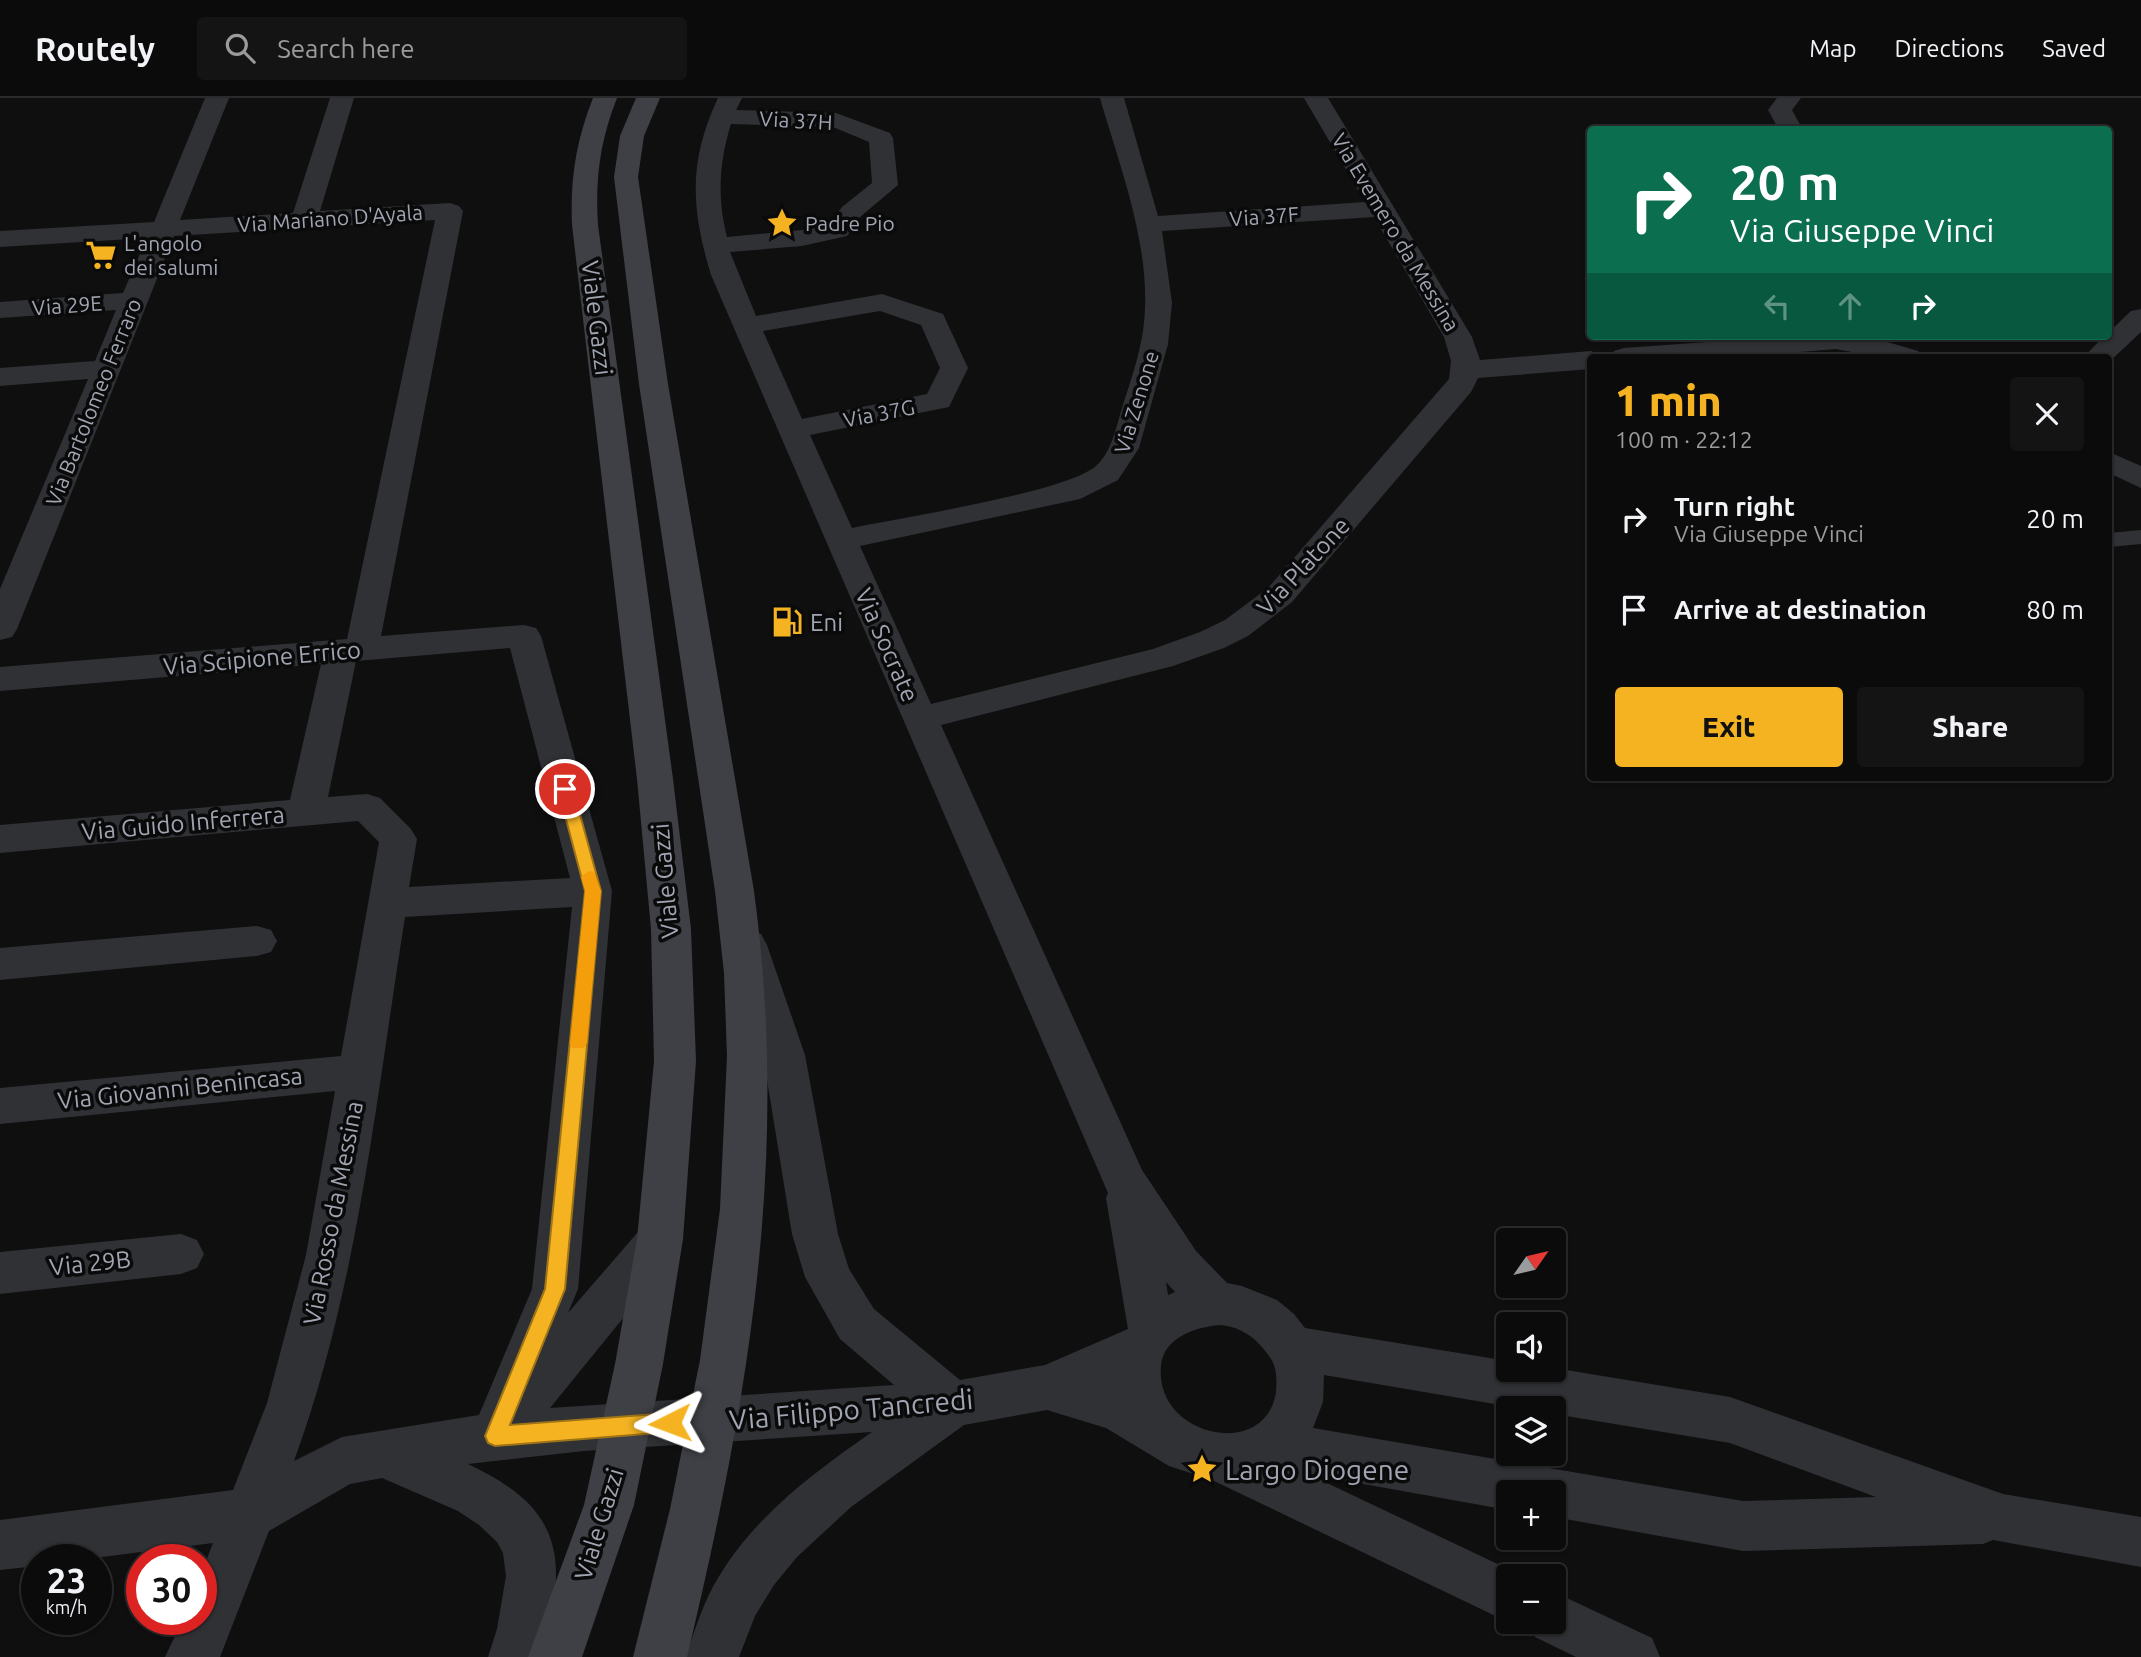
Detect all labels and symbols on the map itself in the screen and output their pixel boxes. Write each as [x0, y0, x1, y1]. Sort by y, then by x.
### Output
street label: Via 37H [759, 106, 833, 134]
street label: Via Evemero da Messina [1327, 129, 1465, 335]
street label: Via Mariano D'Ayala [237, 200, 423, 236]
street label: Via 37F [1229, 202, 1299, 230]
place icon: Padre Pio [765, 206, 799, 240]
place label: Padre Pio [805, 211, 895, 235]
place label: L'angolo dei salumi [124, 231, 218, 279]
supermarket icon: L'angolo dei salumi [84, 238, 118, 272]
street label: Viale Gazzi [577, 259, 617, 377]
street label: Via 29E [31, 291, 103, 319]
street label: Via Bartolomeo Ferraro [40, 295, 146, 509]
street label: Via Zenone [1109, 348, 1163, 456]
street label: Via 37G [841, 394, 917, 432]
street label: Via Platone [1251, 512, 1355, 620]
street label: Via Socrate [850, 584, 924, 706]
fuel station icon: Eni [770, 605, 804, 639]
place label: Eni [810, 609, 843, 636]
street label: Via Scipione Errico [162, 636, 362, 680]
pin [535, 759, 595, 819]
street label: Via Guido Inferrera [80, 801, 286, 845]
street label: Viale Gazzi [647, 822, 683, 940]
street label: Via Giovanni Benincasa [56, 1062, 304, 1114]
street label: Via Rosso da Messina [298, 1099, 368, 1327]
north arrow [1496, 1228, 1566, 1298]
street label: Via 29B [48, 1245, 132, 1281]
street label: Via Filippo Tancredi [728, 1383, 974, 1435]
position arrow [633, 1386, 707, 1460]
place icon: Largo Diogene [1185, 1452, 1219, 1486]
place label: Largo Diogene [1225, 1454, 1409, 1485]
street label: Viale Gazzi [569, 1465, 629, 1583]
speed limit sign: 30 [126, 1544, 217, 1635]

